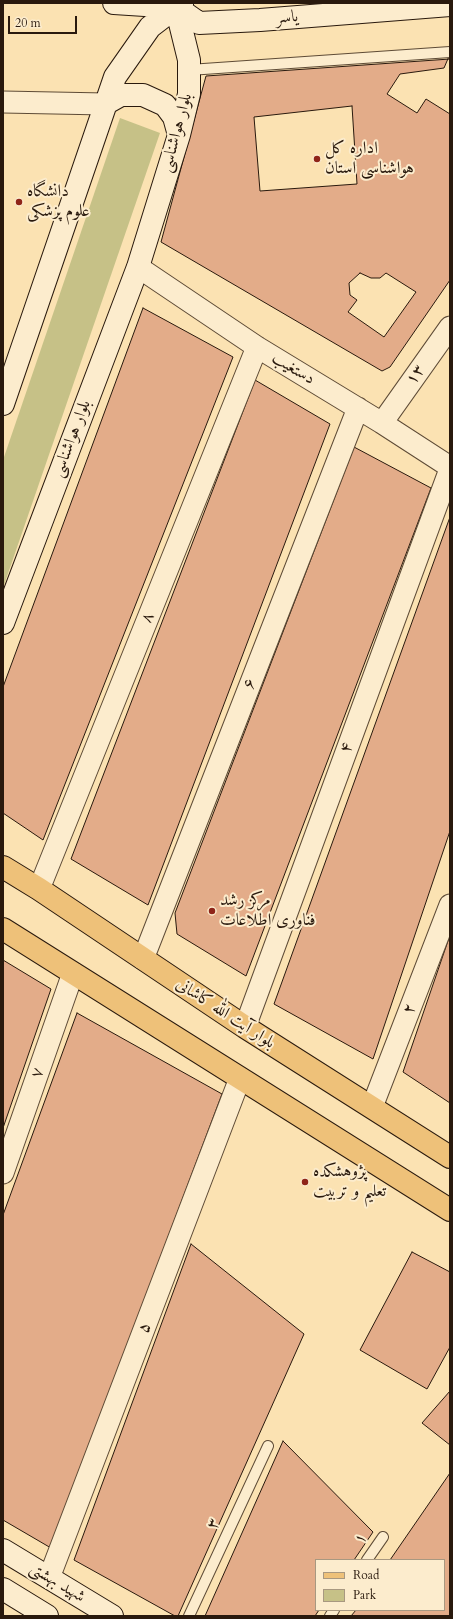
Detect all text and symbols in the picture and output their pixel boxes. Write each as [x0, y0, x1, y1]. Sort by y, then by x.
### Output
street label: یاسر [275, 7, 299, 29]
scale bar [10, 8, 79, 34]
text: 20 m [15, 15, 41, 31]
street label: بلوار هواشناسی [157, 91, 197, 175]
place label: اداره کل هواشناسی استان [325, 139, 414, 179]
marker: اداره کل هواشناسی استان [312, 154, 322, 164]
place label: دانشگاه علوم پزشکی [27, 182, 90, 222]
marker: دانشگاه علوم پزشکی [14, 197, 24, 207]
street label: دستغیب [268, 348, 318, 390]
street label: ۱۳ [402, 361, 430, 389]
street label: بلوار هواشناسی [48, 397, 96, 481]
street label: ۸ [137, 610, 159, 626]
street label: ۶ [239, 676, 261, 692]
street label: ۴ [336, 740, 358, 756]
place label: مرکز رشد فناوری اطلاعات [220, 891, 316, 931]
marker: مرکز رشد فناوری اطلاعات [207, 906, 217, 916]
street label: بلوار آیت الله کاشانی [171, 974, 279, 1054]
street label: ۲ [399, 1001, 421, 1017]
street label: ۷ [27, 1065, 49, 1081]
place label: پژوهشکده تعلیم و تربیت [313, 1162, 386, 1202]
marker: پژوهشکده تعلیم و تربیت [300, 1177, 310, 1187]
street label: ۵ [134, 1320, 156, 1336]
street label: ۳ [203, 1515, 225, 1533]
street label: ۱ [350, 1529, 372, 1549]
street label: شهید بهشتی [25, 1558, 89, 1608]
legend [315, 1559, 445, 1611]
text: Road [353, 1567, 379, 1583]
text: Park [353, 1587, 376, 1603]

